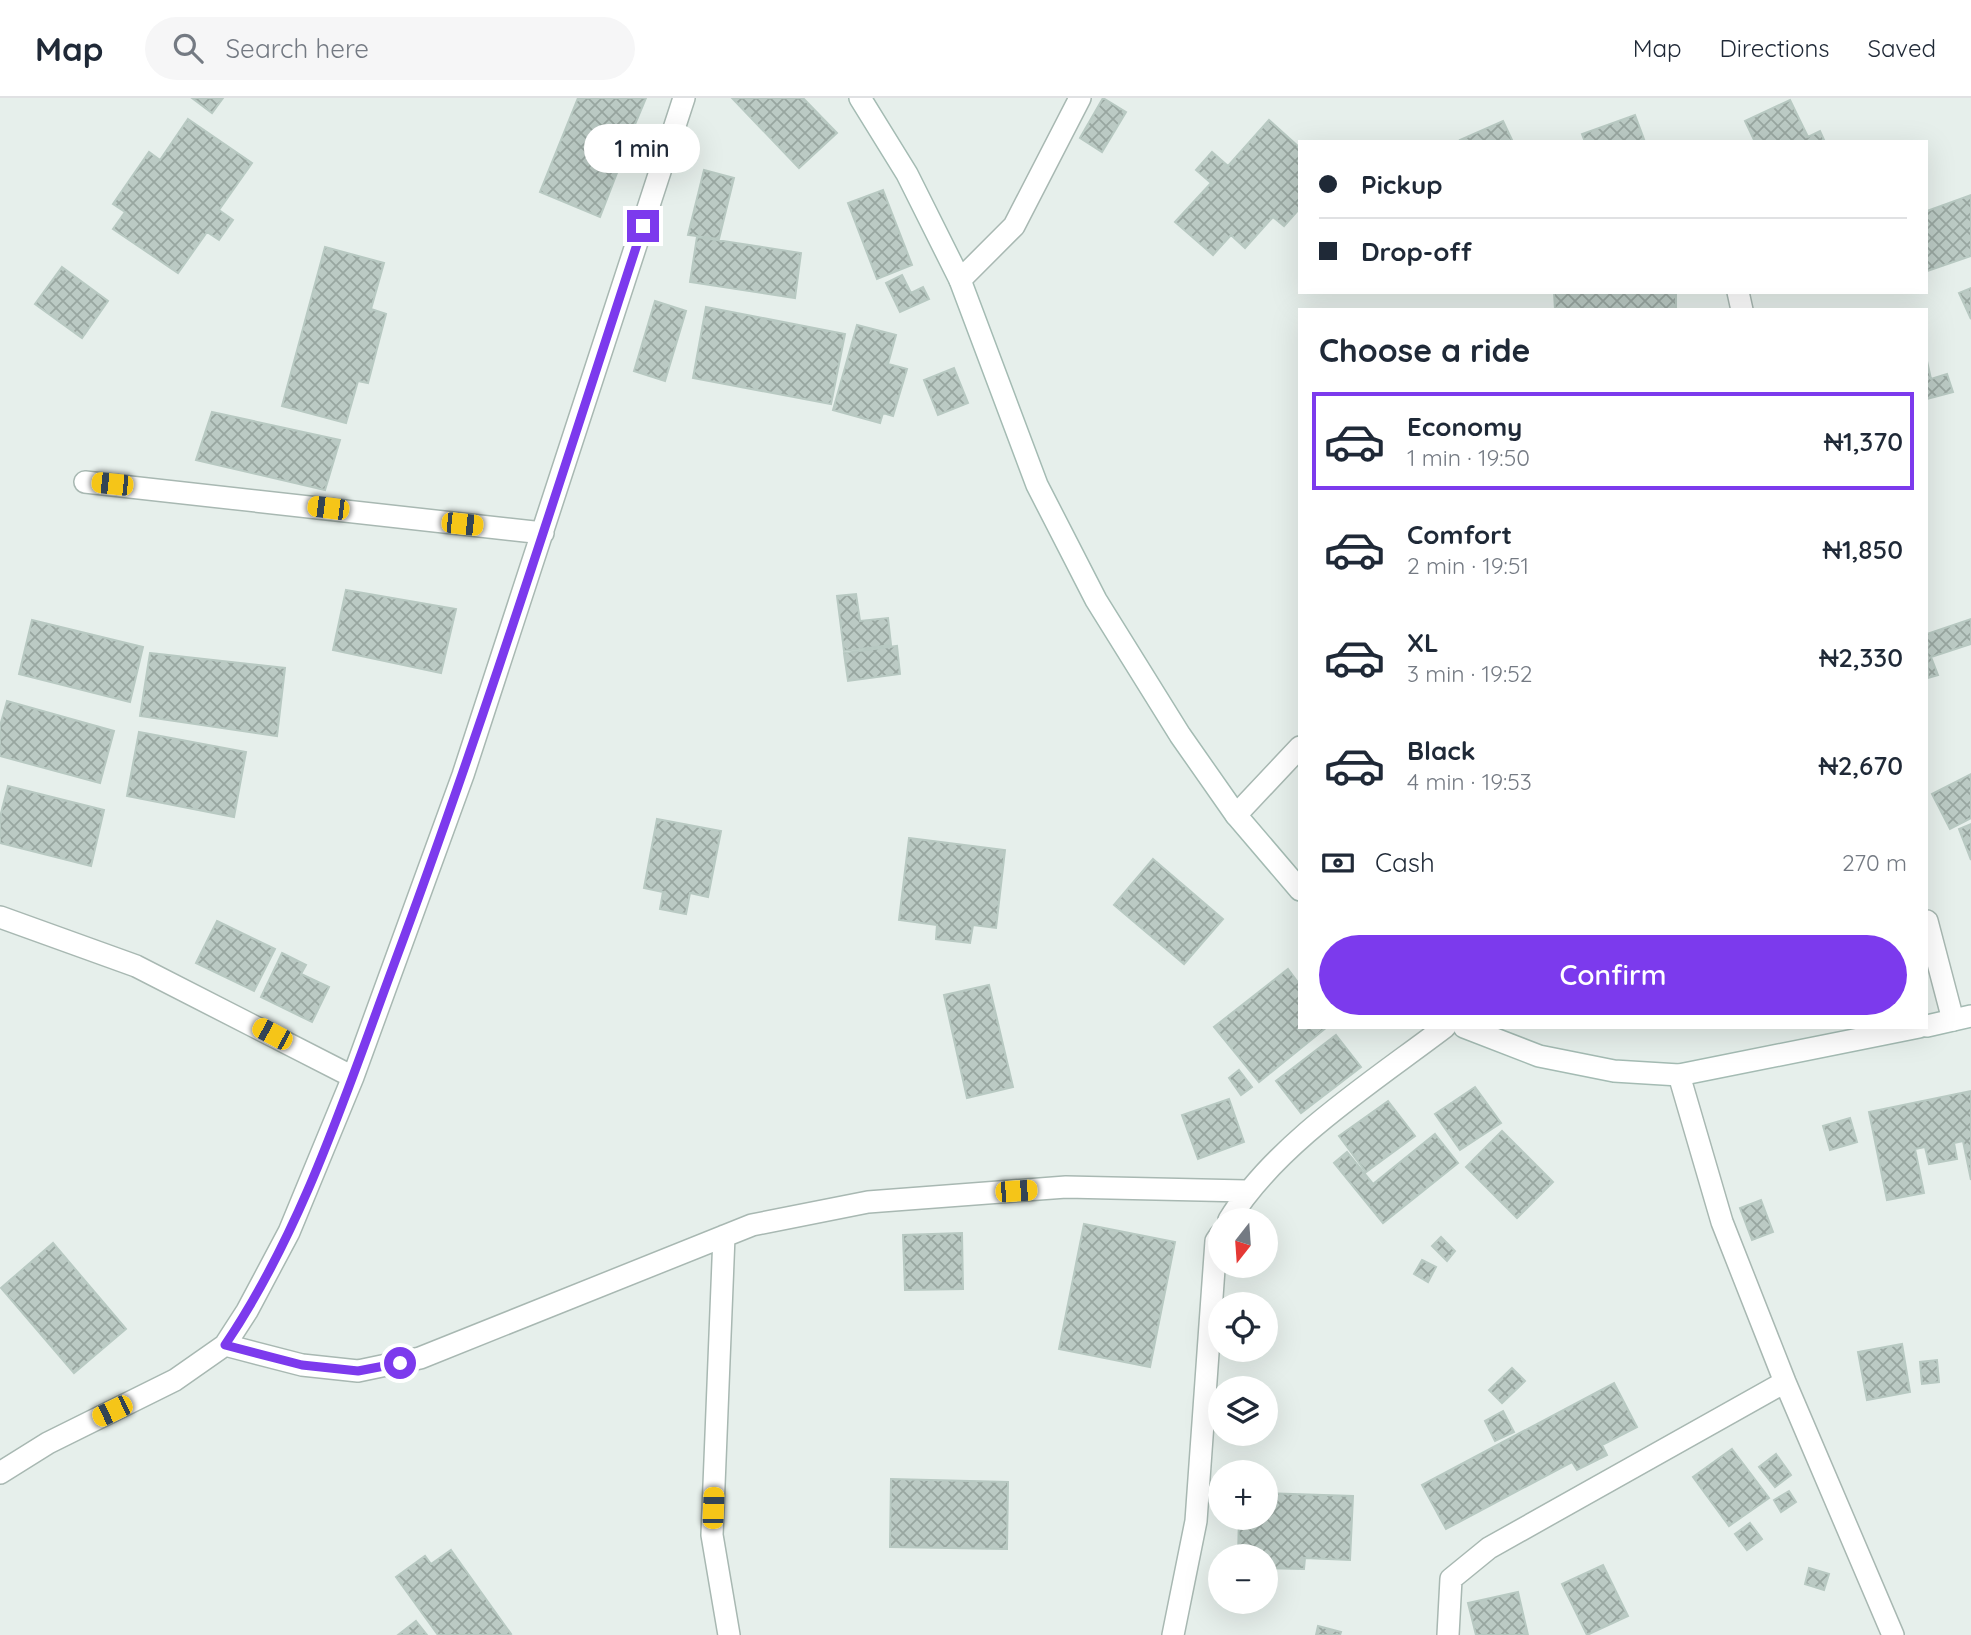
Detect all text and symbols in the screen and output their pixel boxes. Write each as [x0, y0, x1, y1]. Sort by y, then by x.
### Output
search box [145, 17, 635, 80]
text: Map [35, 28, 103, 69]
icon: search [169, 29, 207, 67]
text: Search here [225, 32, 369, 65]
text: Map [1633, 33, 1682, 63]
text: Directions [1720, 33, 1830, 63]
text: Saved [1868, 33, 1936, 63]
callout: 1 min [585, 124, 701, 174]
text: 1 min [614, 134, 670, 163]
text: Pickup [1361, 168, 1443, 201]
route end [627, 210, 659, 242]
text: Drop-off [1361, 235, 1472, 268]
text: Choose a ride [1319, 330, 1531, 370]
icon: car [1323, 410, 1386, 473]
text: Economy [1407, 410, 1522, 443]
text: ₦1,370 [1824, 425, 1903, 458]
text: 1 min · 19:50 [1407, 443, 1530, 472]
car [91, 471, 134, 497]
car [306, 495, 351, 521]
car [441, 511, 484, 537]
icon: car [1323, 518, 1386, 581]
text: Comfort [1407, 518, 1512, 551]
text: ₦1,850 [1823, 533, 1903, 566]
text: 2 min · 19:51 [1407, 551, 1529, 580]
icon: car [1323, 626, 1386, 689]
text: XL [1407, 626, 1439, 659]
text: ₦2,330 [1819, 641, 1903, 674]
text: 3 min · 19:52 [1407, 659, 1533, 688]
icon: car [1323, 734, 1386, 797]
text: Black [1407, 734, 1476, 767]
text: ₦2,670 [1819, 749, 1903, 782]
text: 4 min · 19:53 [1407, 767, 1532, 796]
icon: cash [1319, 844, 1357, 882]
text: Cash [1375, 846, 1435, 879]
text: 270 m [1842, 848, 1907, 877]
button: Confirm [1319, 935, 1907, 1015]
car [249, 1015, 296, 1053]
car [995, 1179, 1038, 1203]
north arrow [1208, 1208, 1278, 1278]
map controls [1208, 1208, 1278, 1614]
button: locate [1208, 1292, 1278, 1362]
route start [384, 1347, 416, 1379]
button: layers [1208, 1376, 1278, 1446]
car [89, 1392, 136, 1430]
button: + [1208, 1460, 1278, 1530]
car [702, 1487, 725, 1529]
button: − [1208, 1544, 1278, 1614]

